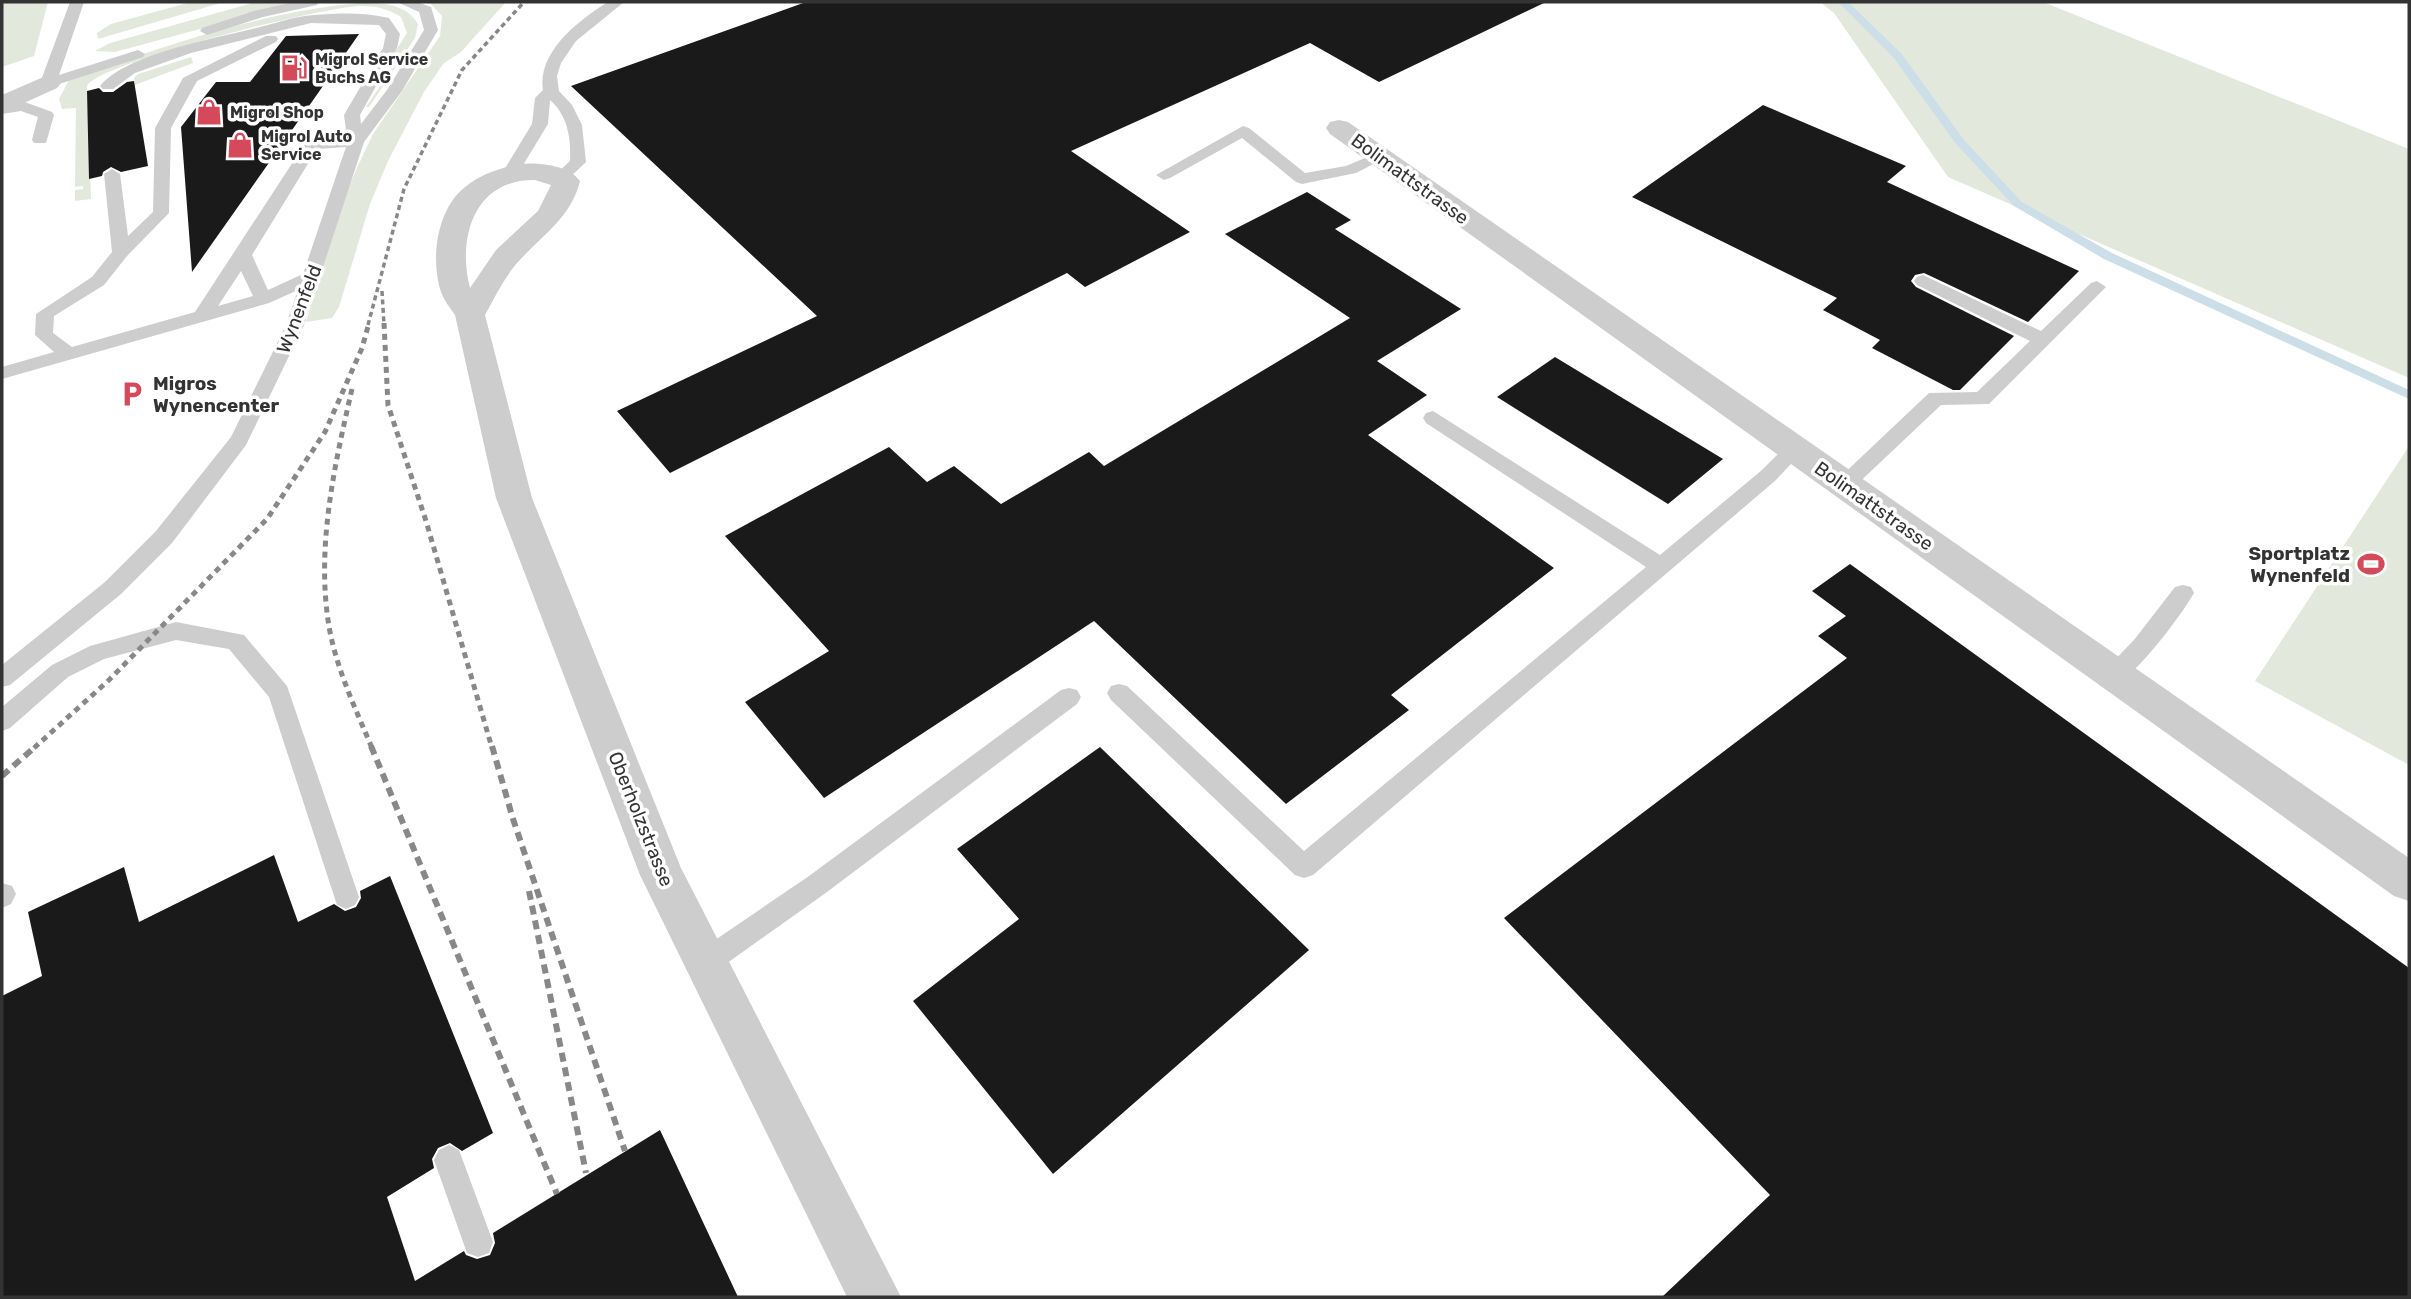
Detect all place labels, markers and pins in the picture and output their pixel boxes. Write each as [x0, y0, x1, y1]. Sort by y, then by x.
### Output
place label: Migrol Service Buchs AG [315, 50, 428, 87]
fuel station icon: Migrol Service Buchs AG [279, 53, 309, 83]
shop icon: Migrol Shop [194, 97, 224, 127]
place label: Migrol Shop [230, 103, 324, 122]
place label: Migrol Auto Service [261, 127, 353, 164]
shop icon: Migrol Auto Service [225, 130, 255, 160]
place label: Migros Wynencenter [153, 372, 280, 417]
parking icon: Migros Wynencenter [117, 379, 147, 409]
place label: Sportplatz Wynenfeld [2248, 542, 2350, 587]
sports icon: Sportplatz Wynenfeld [2356, 549, 2386, 579]

